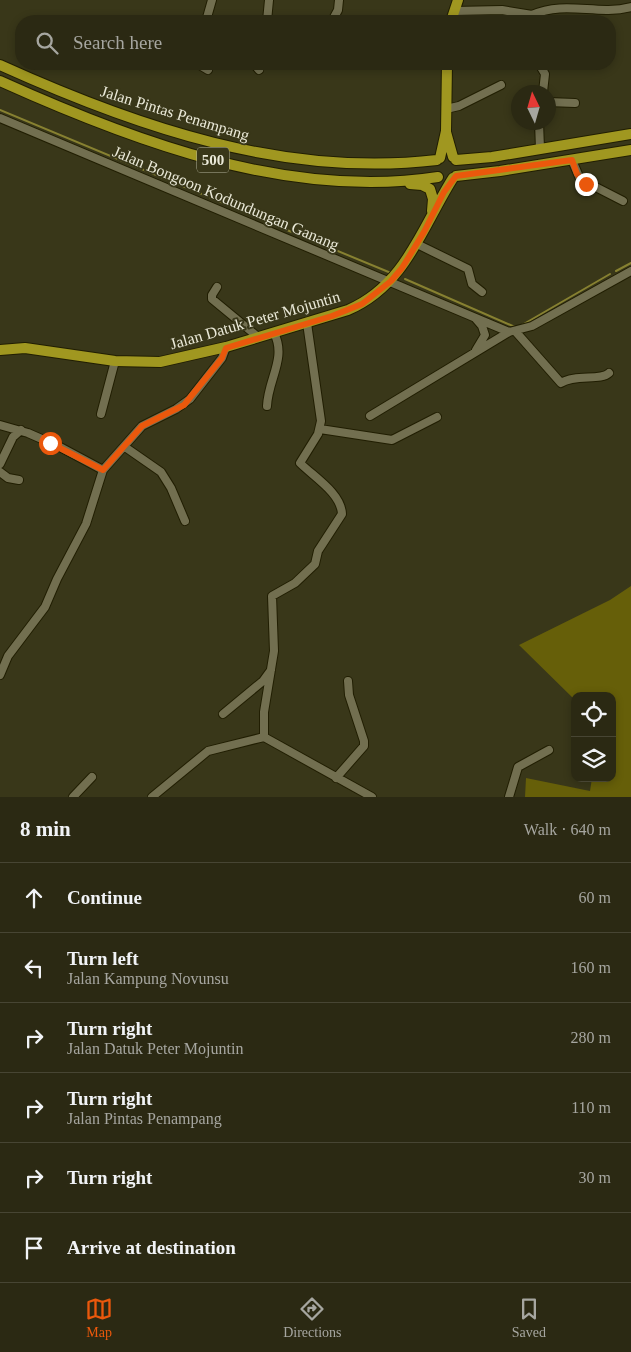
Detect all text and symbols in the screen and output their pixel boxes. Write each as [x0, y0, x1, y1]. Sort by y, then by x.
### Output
search box [15, 15, 616, 70]
icon: search [33, 29, 61, 57]
text: Search here [73, 32, 162, 53]
street label: Jalan Pintas Penampang [98, 82, 251, 145]
north arrow [511, 85, 556, 130]
street label: Jalan Bongoon Kodundungan Ganang [110, 143, 342, 254]
road number: 500 [197, 148, 229, 172]
route end [575, 173, 598, 196]
street label: Jalan Datuk Peter Mojuntin [168, 288, 342, 353]
route start [39, 432, 62, 455]
map controls [571, 692, 616, 782]
button: locate [571, 692, 616, 737]
button: layers [571, 737, 616, 782]
text: 8 min [20, 817, 71, 841]
text: Walk · 640 m [524, 821, 611, 838]
icon: ahead [20, 884, 48, 912]
text: Continue [67, 887, 142, 908]
text: 60 m [579, 889, 611, 906]
text: Turn left [67, 948, 139, 969]
icon: left [20, 954, 48, 982]
text: 160 m [571, 959, 611, 976]
text: Jalan Kampung Novunsu [67, 970, 229, 987]
text: Turn right [67, 1018, 152, 1039]
icon: right [20, 1024, 48, 1052]
text: 280 m [571, 1029, 611, 1046]
text: Jalan Datuk Peter Mojuntin [67, 1040, 243, 1057]
text: Turn right [67, 1088, 152, 1109]
icon: right [20, 1094, 48, 1122]
text: 110 m [571, 1099, 611, 1116]
text: Jalan Pintas Penampang [67, 1110, 222, 1127]
icon: right [20, 1164, 48, 1192]
text: Turn right [67, 1167, 152, 1188]
text: 30 m [579, 1169, 611, 1186]
icon: arrive [20, 1234, 48, 1262]
text: Arrive at destination [67, 1237, 236, 1258]
tab: Map [85, 1295, 113, 1341]
tab: Directions [283, 1295, 342, 1341]
tab: Saved [512, 1295, 546, 1341]

